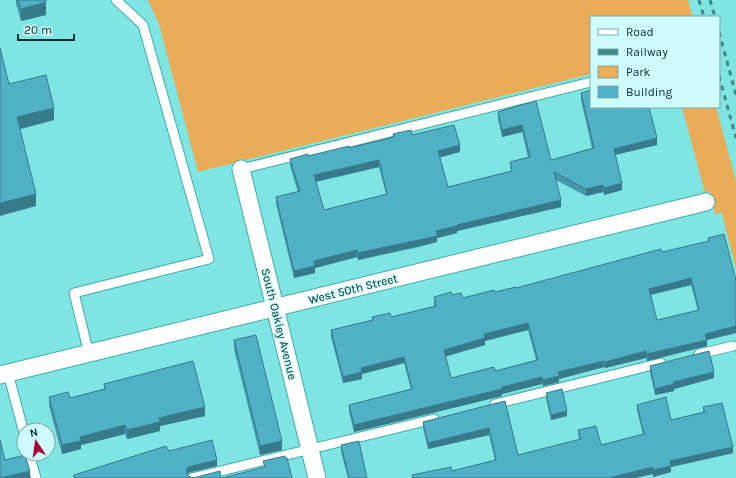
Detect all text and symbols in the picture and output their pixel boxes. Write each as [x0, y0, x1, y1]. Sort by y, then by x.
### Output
scale bar [18, 16, 74, 42]
legend [590, 16, 720, 108]
text: 20 m [24, 23, 52, 37]
text: Road [626, 25, 654, 39]
text: Railway [626, 45, 668, 59]
text: Park [626, 65, 651, 79]
text: Building [626, 85, 673, 99]
street label: South Oakley Avenue [258, 267, 300, 381]
street label: West 50th Street [307, 271, 400, 307]
north arrow [16, 422, 56, 462]
text: N [29, 426, 39, 440]

